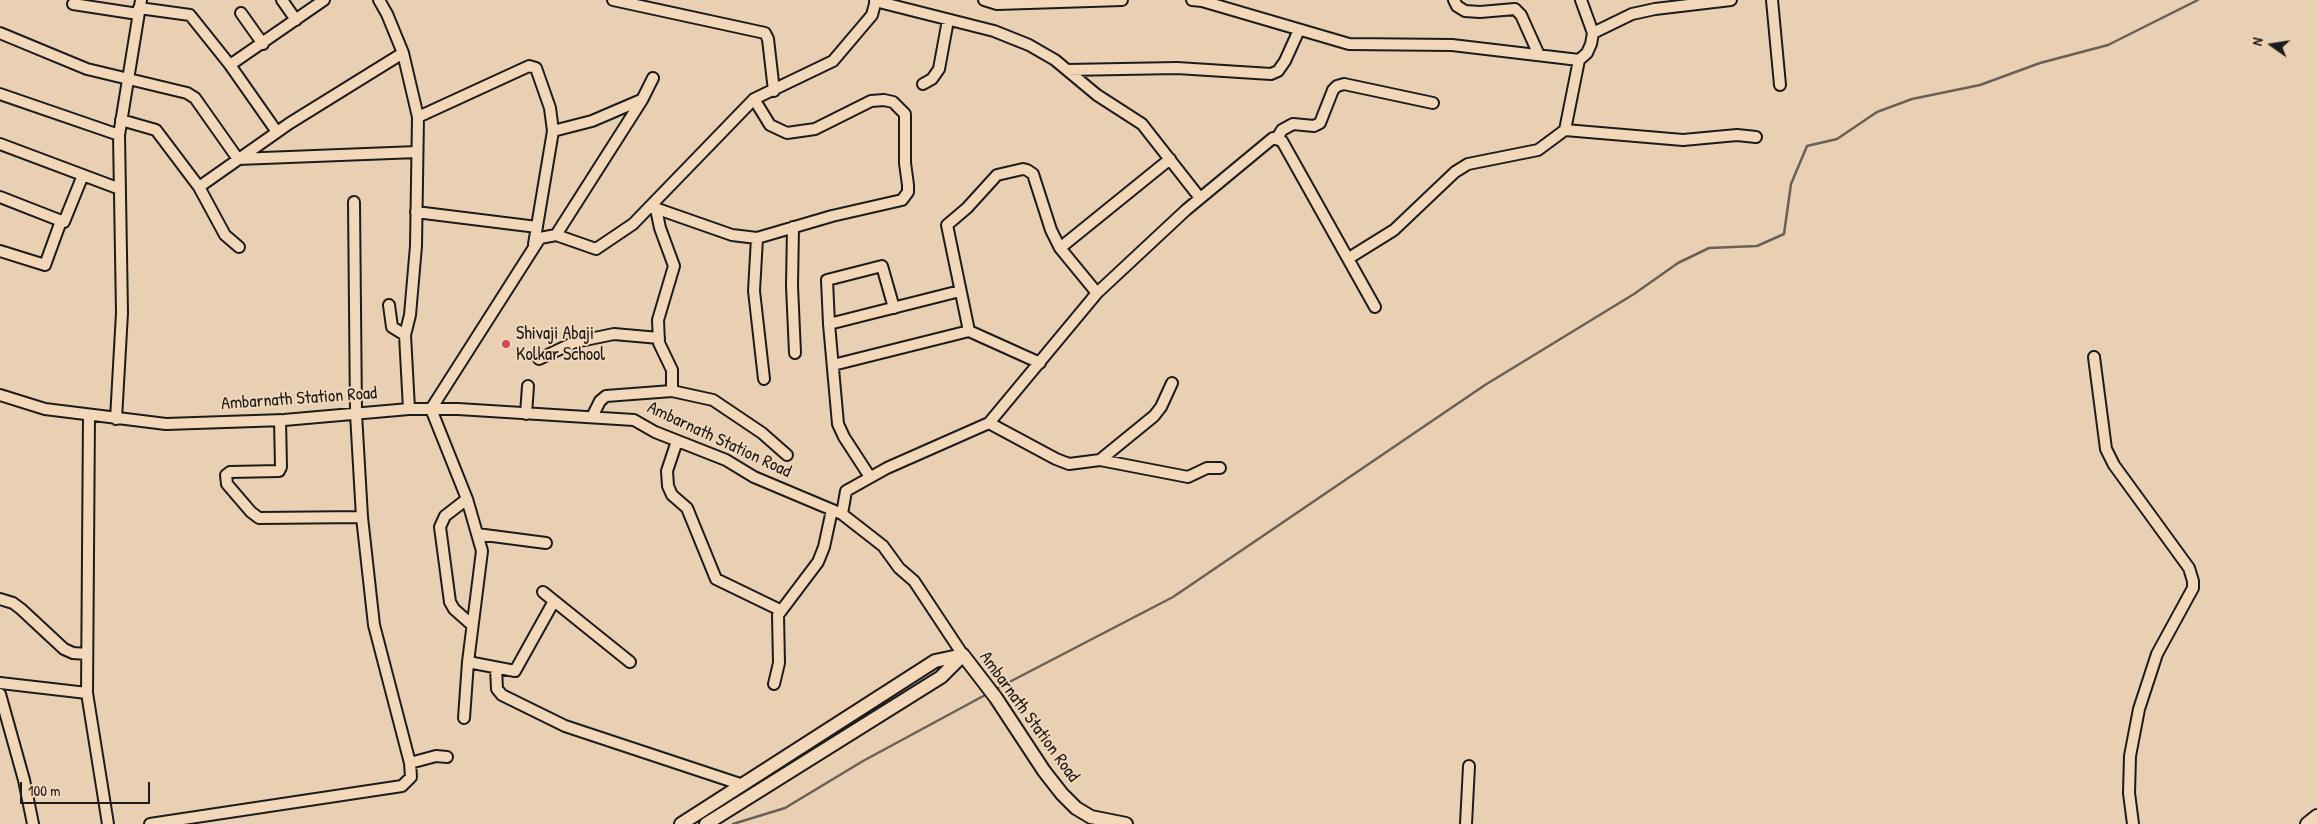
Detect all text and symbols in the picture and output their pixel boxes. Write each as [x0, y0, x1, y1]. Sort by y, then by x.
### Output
north arrow [2247, 20, 2297, 70]
text: N [2247, 36, 2267, 47]
place label: Shivaji Abaji Kolkar School [516, 323, 605, 366]
marker: Shivaji Abaji Kolkar School [500, 338, 512, 350]
street label: Ambarnath Station Road [220, 383, 378, 415]
street label: Ambarnath Station Road [644, 397, 794, 483]
street label: Ambarnath Station Road [974, 647, 1084, 787]
scale bar [22, 772, 152, 804]
text: 100 m [28, 780, 61, 801]

